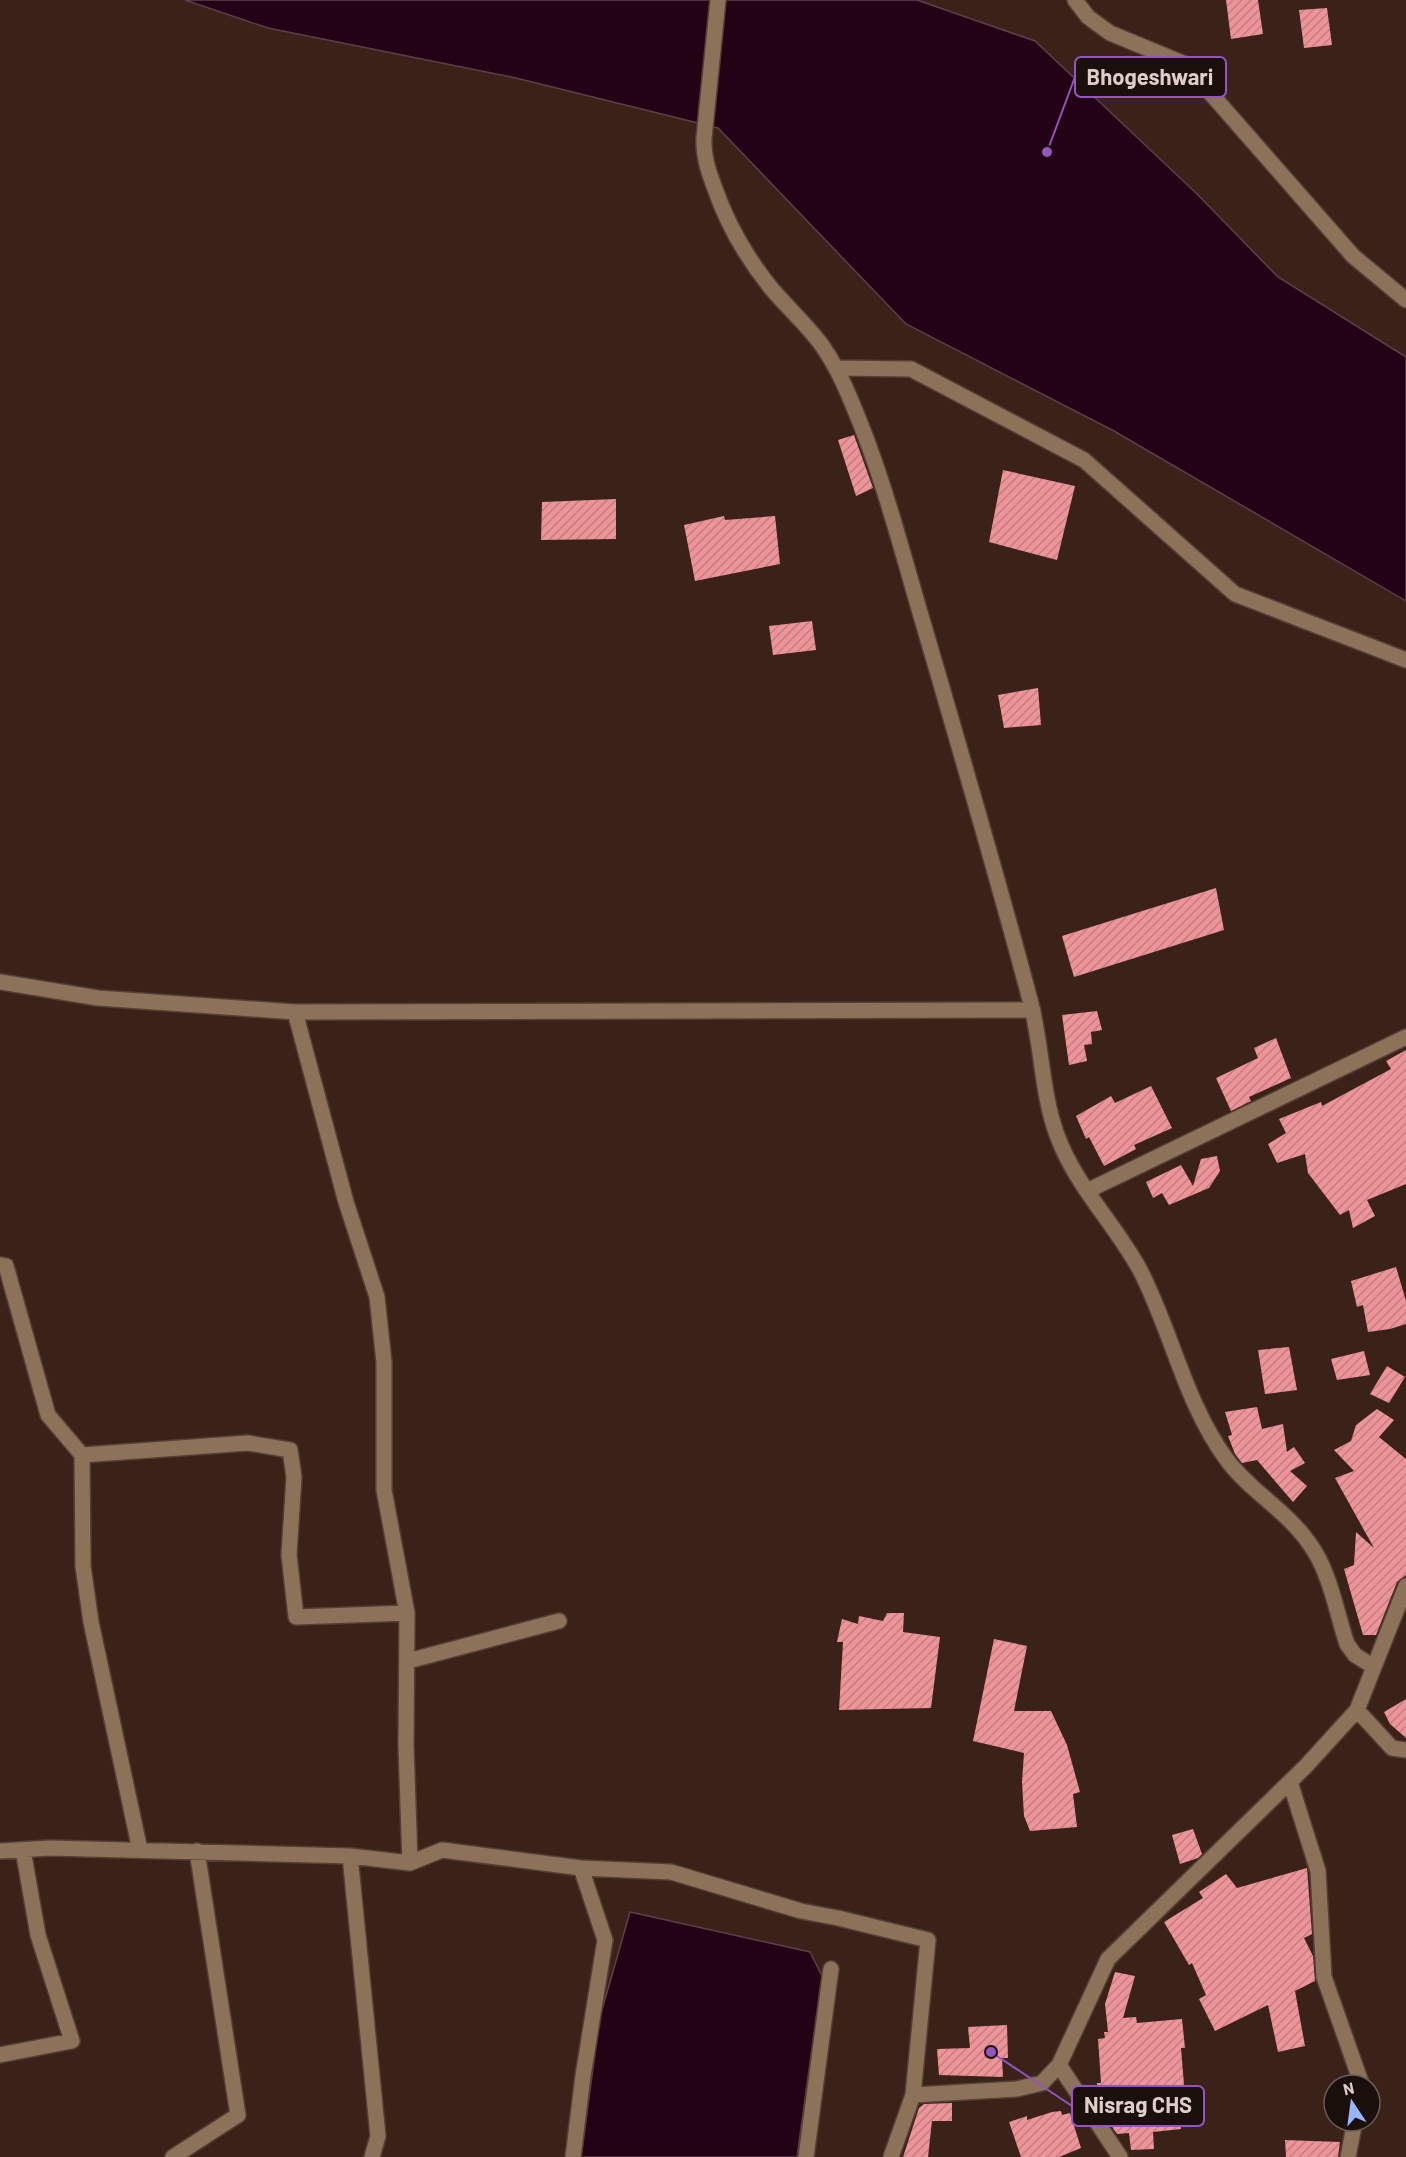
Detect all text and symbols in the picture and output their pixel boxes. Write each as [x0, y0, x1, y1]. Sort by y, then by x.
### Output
callout: Bhogeshwari [1075, 57, 1226, 97]
text: Bhogeshwari [1087, 63, 1213, 89]
north arrow [1322, 2073, 1382, 2133]
text: N [1341, 2077, 1356, 2098]
callout: Nisrag CHS [1072, 2086, 1204, 2126]
text: Nisrag CHS [1084, 2091, 1192, 2117]

